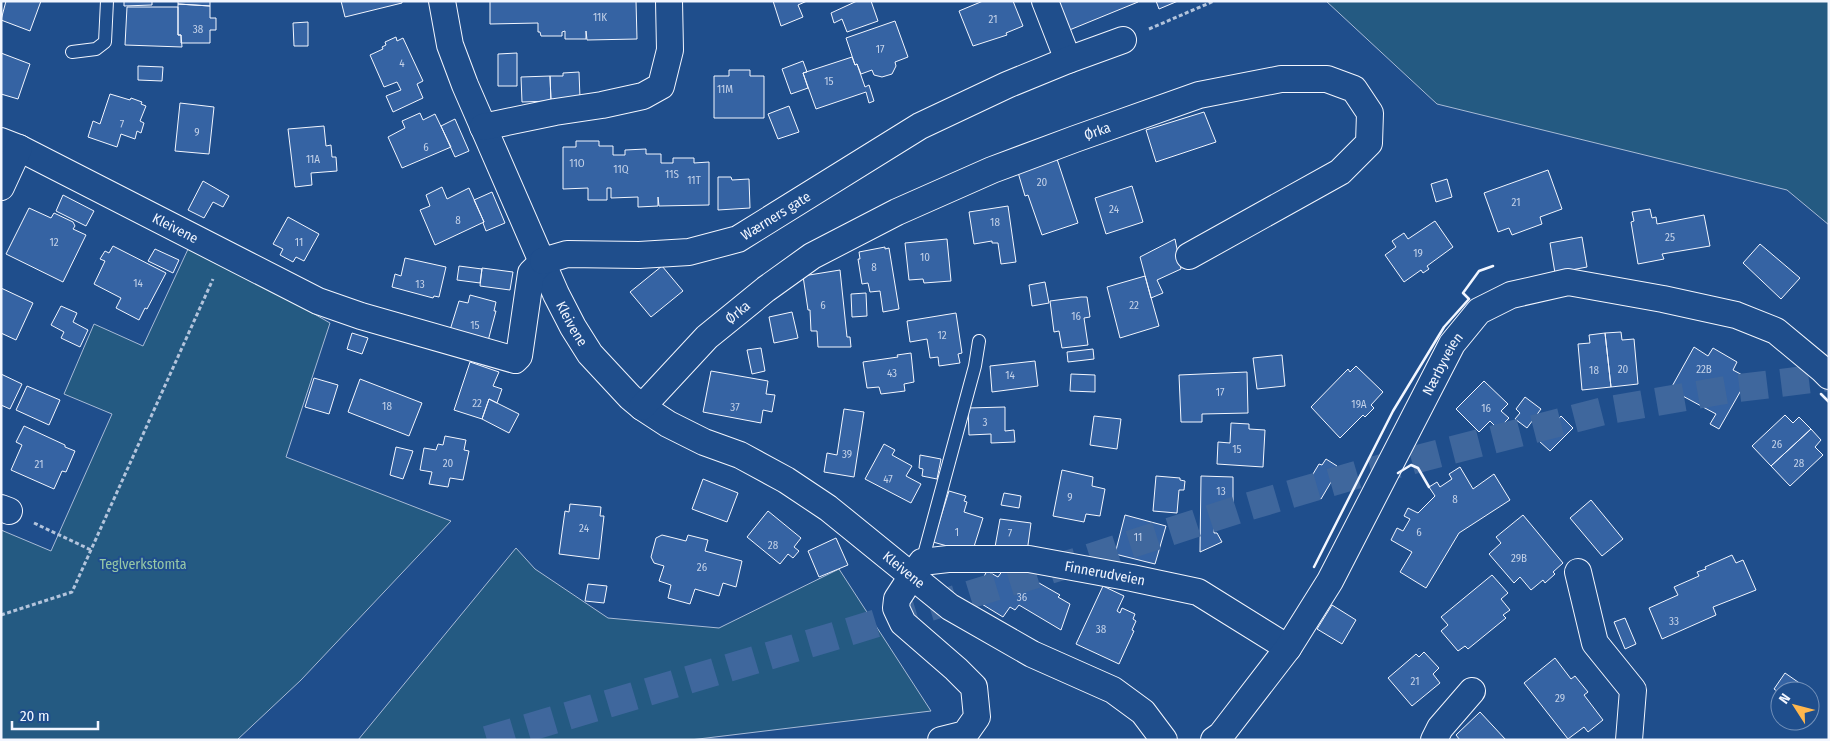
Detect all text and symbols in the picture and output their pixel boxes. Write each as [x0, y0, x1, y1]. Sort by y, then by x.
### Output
house number: 11K [593, 11, 607, 24]
house number: 21 [989, 13, 997, 26]
house number: 38 [193, 23, 204, 36]
house number: 17 [876, 43, 885, 56]
house number: 4 [399, 57, 405, 70]
house number: 15 [824, 75, 834, 88]
house number: 11M [717, 83, 733, 96]
house number: 7 [120, 118, 125, 131]
street label: Ørka [1082, 119, 1113, 144]
house number: 9 [194, 126, 200, 139]
house number: 6 [423, 141, 429, 154]
house number: 11A [306, 153, 320, 166]
house number: 11O [569, 157, 585, 170]
house number: 11Q [613, 163, 629, 176]
house number: 11S [665, 168, 679, 181]
house number: 11T [687, 174, 702, 187]
house number: 20 [1037, 176, 1048, 189]
street label: Wærners gate [738, 188, 813, 244]
house number: 21 [1512, 196, 1520, 209]
house number: 24 [1109, 203, 1120, 216]
street label: Kleivene [150, 209, 201, 247]
house number: 8 [455, 214, 461, 227]
house number: 18 [990, 216, 1000, 229]
house number: 25 [1665, 231, 1675, 244]
house number: 12 [49, 236, 59, 249]
house number: 11 [295, 236, 303, 249]
house number: 19 [1413, 247, 1423, 260]
house number: 10 [920, 251, 930, 264]
house number: 8 [871, 261, 877, 274]
house number: 14 [133, 277, 143, 290]
house number: 13 [415, 278, 425, 291]
street label: Ørka [722, 297, 754, 327]
street label: Kleivene [553, 298, 591, 349]
house number: 6 [820, 299, 826, 312]
house number: 22 [1129, 299, 1139, 312]
house number: 16 [1071, 310, 1081, 323]
house number: 15 [470, 319, 480, 332]
house number: 12 [937, 329, 947, 342]
street label: Nærbyveien [1419, 329, 1466, 398]
house number: 20 [1618, 363, 1629, 376]
house number: 22B [1696, 363, 1712, 376]
house number: 18 [1589, 364, 1599, 377]
house number: 43 [887, 367, 897, 380]
house number: 14 [1005, 369, 1015, 382]
house number: 17 [1216, 386, 1225, 399]
house number: 22 [472, 397, 482, 410]
house number: 19A [1351, 398, 1367, 411]
house number: 18 [382, 400, 392, 413]
house number: 37 [730, 401, 740, 414]
house number: 16 [1481, 402, 1491, 415]
house number: 3 [983, 416, 988, 429]
house number: 26 [1772, 438, 1783, 451]
house number: 15 [1232, 443, 1242, 456]
house number: 39 [842, 448, 852, 461]
house number: 20 [443, 457, 454, 470]
house number: 28 [1794, 457, 1805, 470]
house number: 21 [35, 458, 43, 471]
house number: 47 [883, 473, 893, 486]
house number: 13 [1216, 485, 1226, 498]
house number: 9 [1067, 491, 1073, 504]
house number: 8 [1452, 493, 1458, 506]
house number: 24 [579, 522, 590, 535]
house number: 1 [955, 526, 959, 539]
house number: 6 [1416, 526, 1422, 539]
house number: 7 [1008, 527, 1013, 540]
house number: 11 [1134, 531, 1142, 544]
house number: 28 [768, 539, 779, 552]
street label: Kleivene [880, 548, 928, 592]
house number: 29B [1511, 552, 1527, 565]
park label: Teglverkstomta [99, 556, 187, 573]
street label: Finnerudveien [1063, 557, 1147, 589]
house number: 26 [697, 561, 708, 574]
house number: 36 [1017, 591, 1028, 604]
house number: 33 [1669, 615, 1679, 628]
house number: 38 [1096, 623, 1107, 636]
house number: 21 [1411, 675, 1419, 688]
north arrow [1770, 681, 1820, 731]
text: N [1776, 690, 1794, 707]
house number: 29 [1555, 692, 1565, 705]
scale bar [12, 698, 99, 730]
text: 20 m [20, 707, 50, 725]

